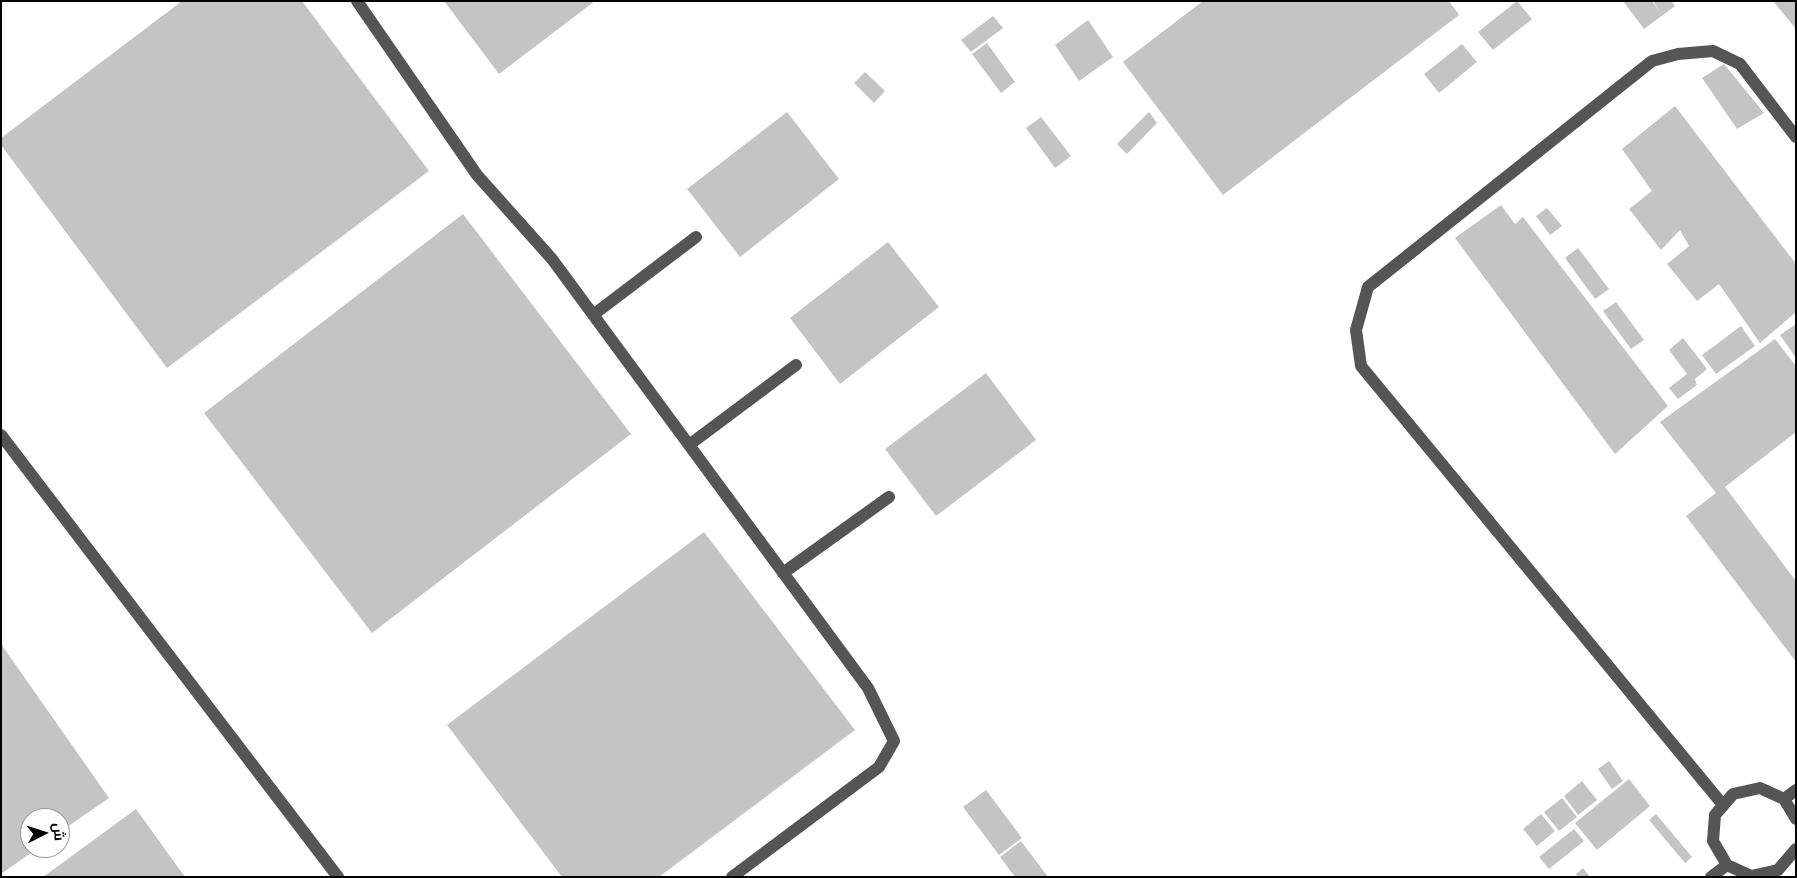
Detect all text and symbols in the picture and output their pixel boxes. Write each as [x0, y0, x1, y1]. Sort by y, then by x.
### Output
north arrow [20, 808, 70, 858]
text: ش [48, 822, 70, 842]

